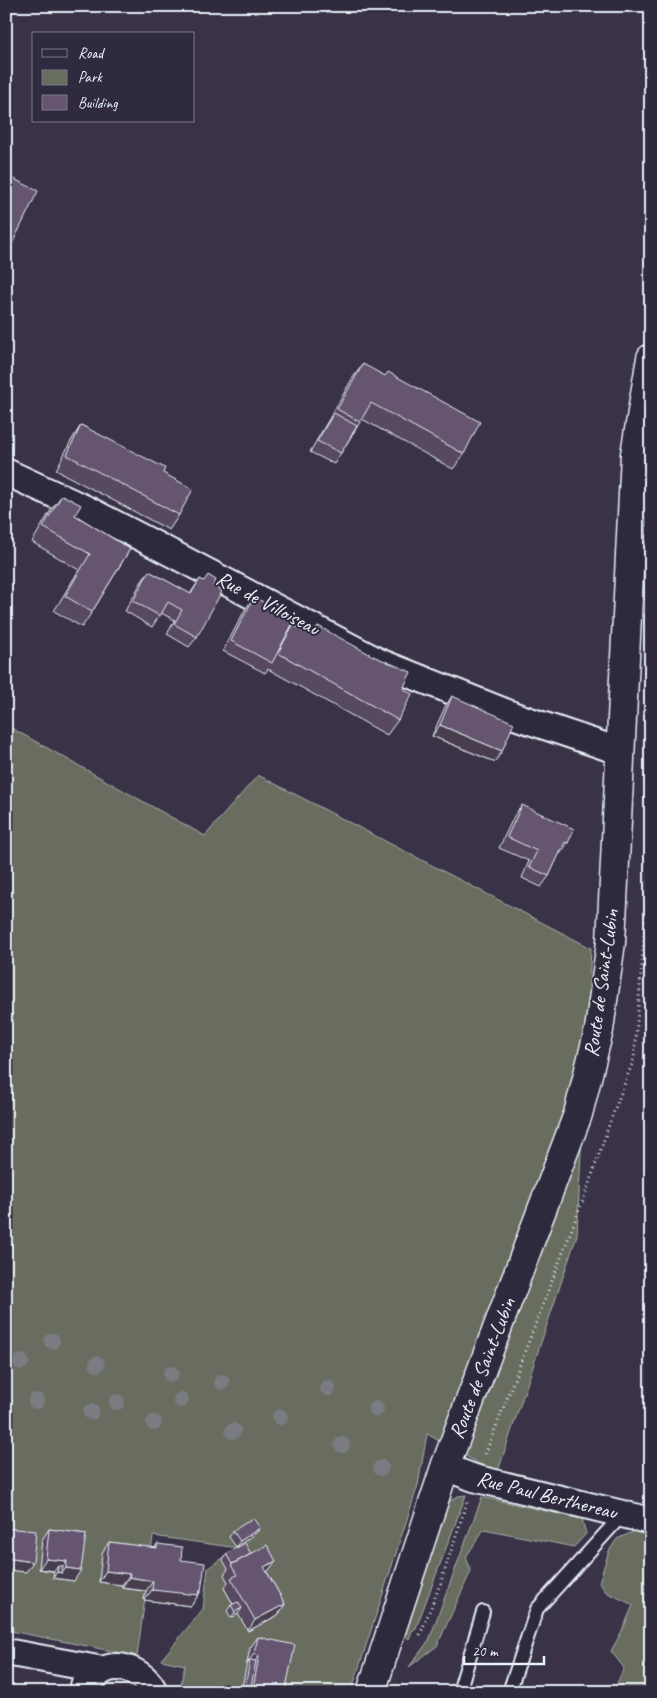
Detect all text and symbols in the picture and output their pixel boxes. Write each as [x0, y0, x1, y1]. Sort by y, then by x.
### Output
legend [32, 32, 195, 122]
text: Road [78, 44, 105, 63]
text: Park [78, 68, 103, 87]
text: Building [78, 94, 118, 113]
street label: Rue de Villoiseau [212, 565, 325, 642]
street label: Route de Saint-Lubin [578, 907, 624, 1059]
street label: Route de Saint-Lubin [443, 1293, 521, 1442]
street label: Rue Paul Berthereau [474, 1465, 621, 1525]
scale bar [464, 1633, 544, 1665]
text: 20 m [472, 1642, 499, 1661]

